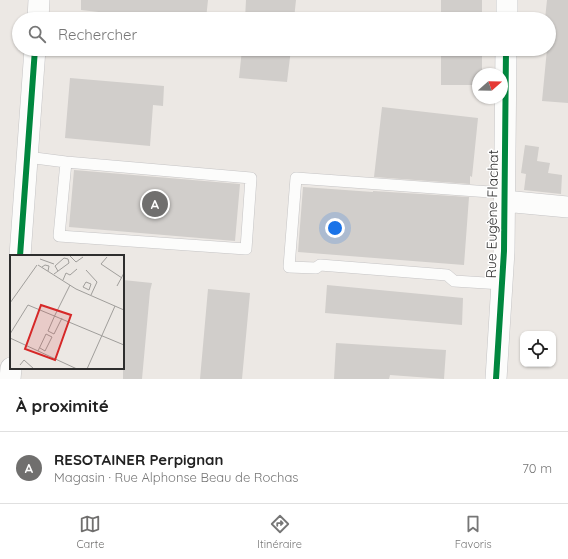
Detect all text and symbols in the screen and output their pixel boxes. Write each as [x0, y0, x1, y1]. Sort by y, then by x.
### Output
search box [12, 12, 556, 56]
icon: search [26, 23, 48, 45]
text: Rechercher [58, 25, 137, 44]
north arrow [472, 68, 508, 104]
street label: Rue Eugène Flachat [482, 149, 502, 279]
pin: A [142, 189, 168, 219]
your location [325, 218, 345, 238]
inset map [10, 255, 124, 369]
map controls [520, 331, 556, 367]
button: locate [520, 331, 556, 367]
text: À proximité [16, 395, 109, 416]
text: RESOTAINER Perpignan [54, 450, 223, 469]
text: A [25, 460, 33, 476]
text: 70 m [522, 460, 552, 476]
text: Magasin · Rue Alphonse Beau de Rochas [54, 469, 298, 485]
tab: Carte [76, 513, 104, 551]
tab: Itinéraire [257, 513, 302, 551]
tab: Favoris [455, 513, 492, 551]

